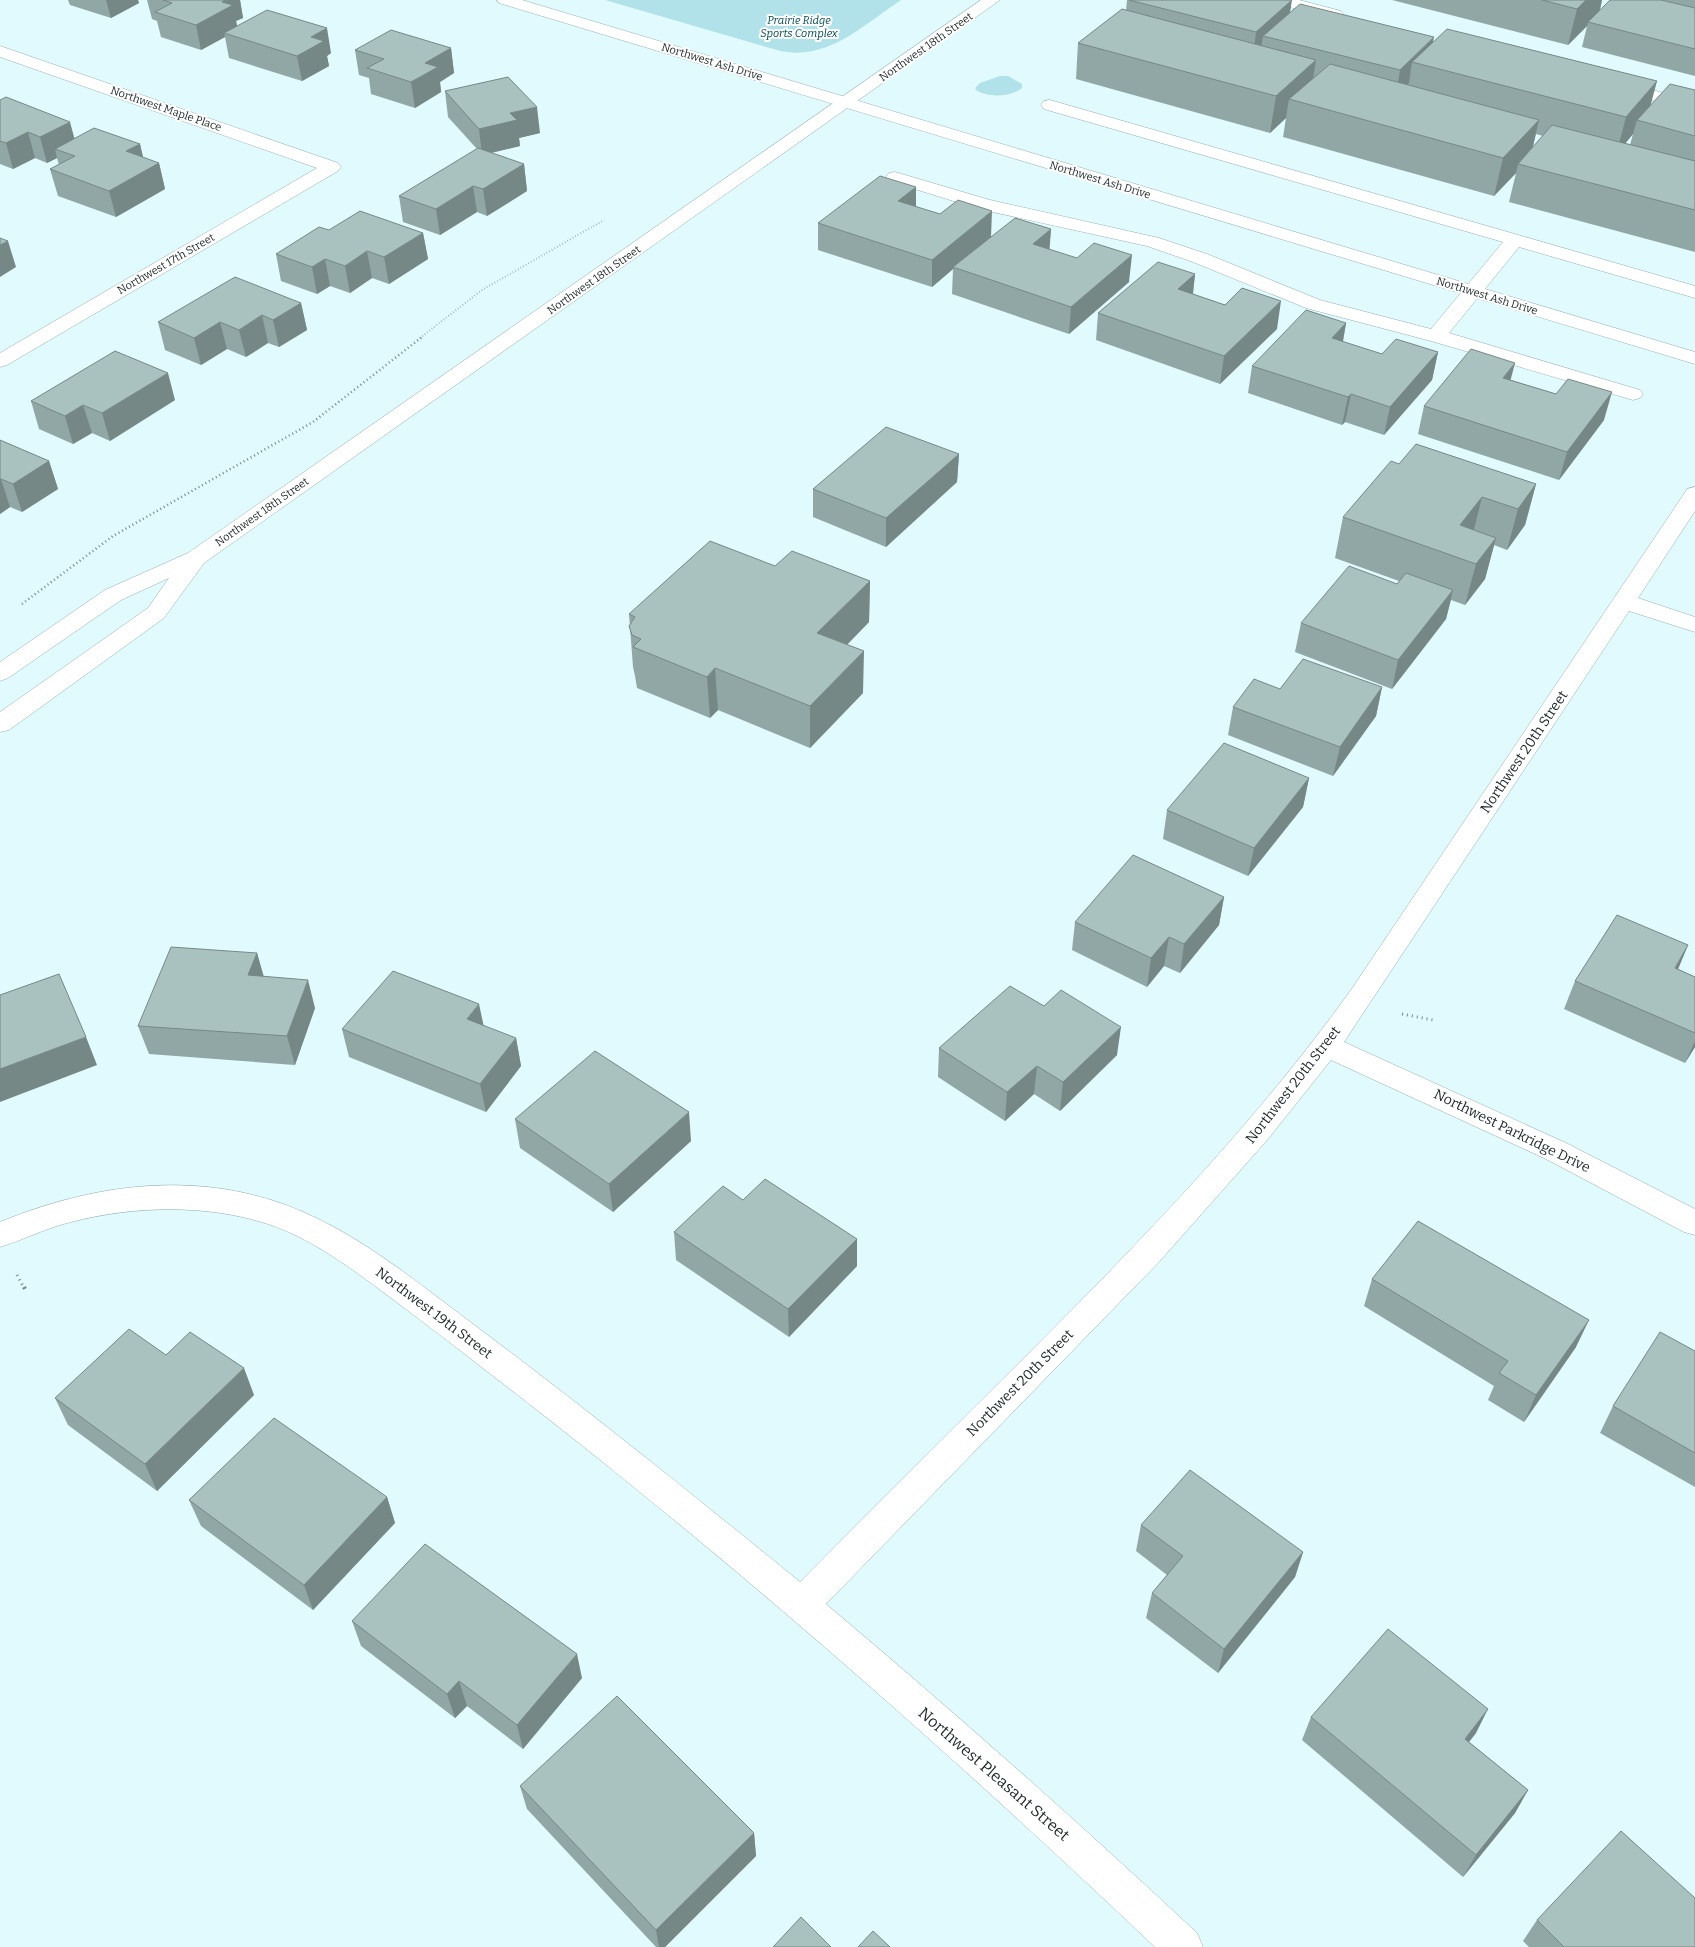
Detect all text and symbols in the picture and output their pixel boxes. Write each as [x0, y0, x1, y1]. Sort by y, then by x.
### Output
street label: Northwest 18th Street [877, 10, 975, 84]
park label: Prairie Ridge Sports Complex [760, 14, 839, 40]
street label: Northwest Ash Drive [660, 40, 764, 84]
street label: Northwest Maple Place [109, 84, 223, 134]
street label: Northwest Ash Drive [1048, 158, 1152, 202]
street label: Northwest 17th Street [115, 231, 217, 297]
street label: Northwest 18th Street [545, 243, 643, 317]
street label: Northwest Ash Drive [1435, 274, 1539, 318]
street label: Northwest 18th Street [213, 475, 311, 549]
street label: Northwest 20th Street [1477, 688, 1571, 816]
street label: Northwest 20th Street [1242, 1023, 1344, 1147]
street label: Northwest Parkridge Drive [1431, 1086, 1593, 1176]
street label: Northwest 19th Street [372, 1264, 496, 1362]
street label: Northwest 20th Street [963, 1326, 1077, 1440]
street label: Northwest Pleasant Street [915, 1703, 1074, 1845]

